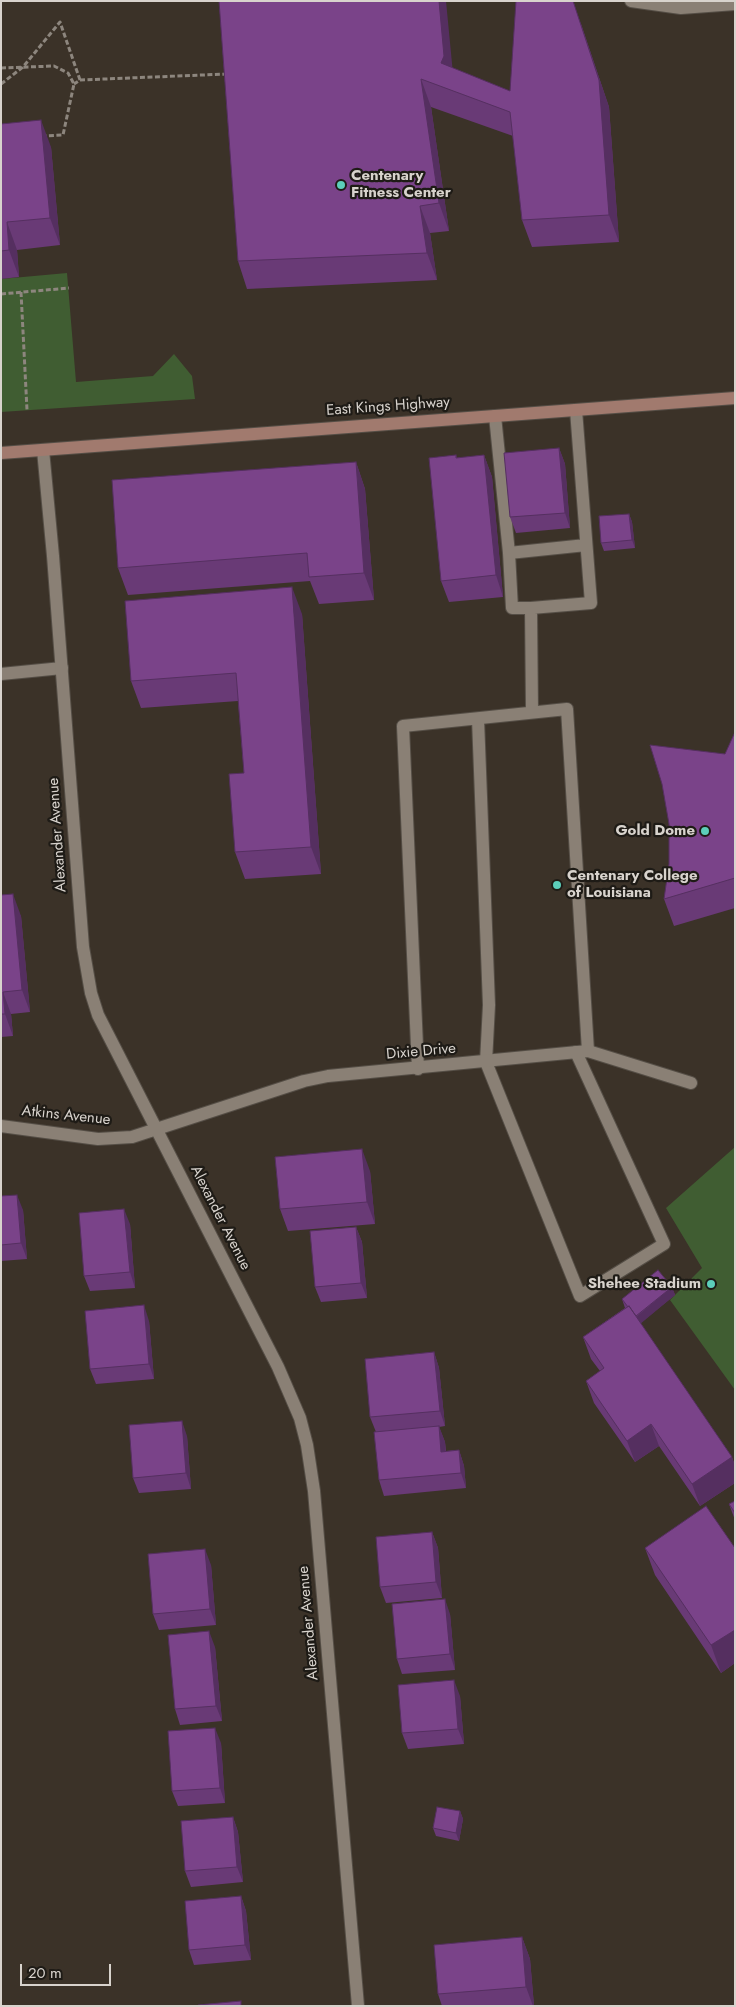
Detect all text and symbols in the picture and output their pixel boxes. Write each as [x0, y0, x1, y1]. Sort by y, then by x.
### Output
place label: Centenary Fitness Center [351, 167, 451, 202]
marker: Centenary Fitness Center [335, 179, 347, 191]
street label: East Kings Highway [326, 394, 450, 420]
street label: Alexander Avenue [45, 777, 71, 893]
place label: Gold Dome [615, 822, 695, 840]
marker: Gold Dome [699, 825, 711, 837]
place label: Centenary College of Louisiana [567, 867, 698, 902]
marker: Centenary College of Louisiana [551, 879, 563, 891]
street label: Dixie Drive [385, 1040, 457, 1064]
street label: Atkins Avenue [21, 1102, 111, 1130]
street label: Alexander Avenue [186, 1163, 254, 1273]
place label: Shehee Stadium [588, 1275, 701, 1293]
marker: Shehee Stadium [705, 1278, 717, 1290]
street label: Alexander Avenue [295, 1565, 323, 1681]
scale bar [22, 1954, 114, 1986]
text: 20 m [28, 1962, 62, 1984]

